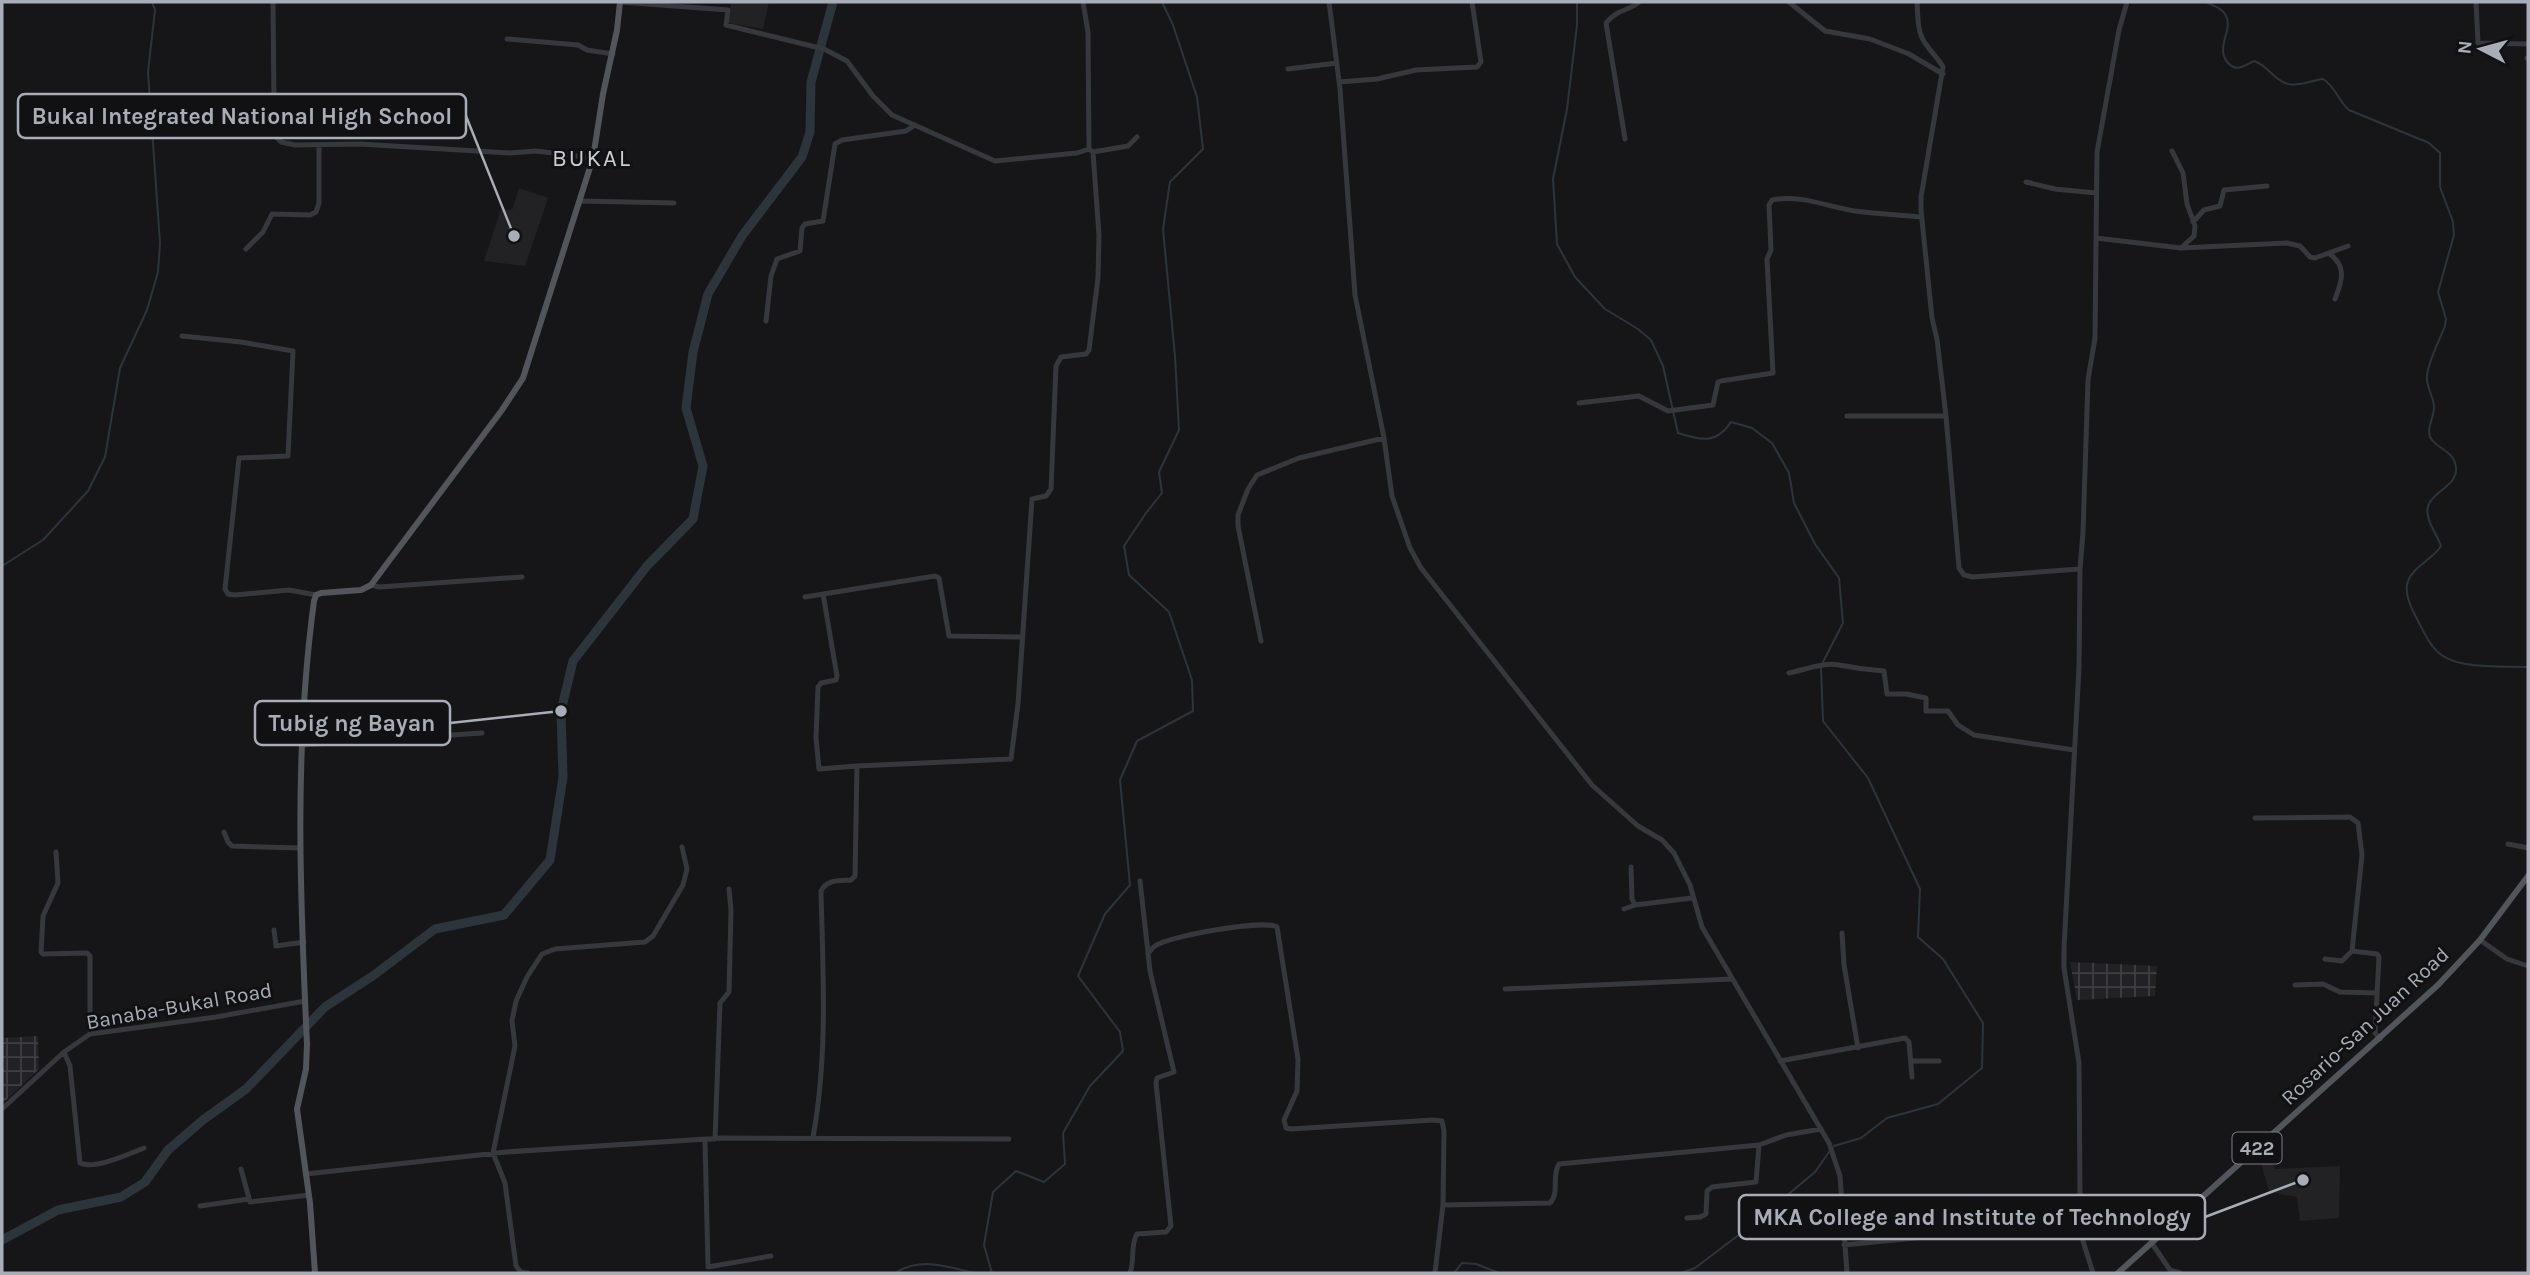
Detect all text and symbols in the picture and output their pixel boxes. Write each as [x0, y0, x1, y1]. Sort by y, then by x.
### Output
north arrow [2446, 14, 2516, 84]
text: N [2453, 39, 2477, 55]
callout: Bukal Integrated National High School [18, 94, 466, 138]
text: Bukal Integrated National High School [32, 103, 452, 130]
district label: BUKAL [552, 144, 632, 172]
callout: Tubig ng Bayan [255, 701, 450, 745]
text: Tubig ng Bayan [269, 710, 435, 737]
street label: Rosario-San Juan Road [2276, 942, 2454, 1110]
street label: Banaba-Bukal Road [84, 978, 274, 1034]
road number: 422 [2232, 1132, 2282, 1164]
callout: MKA College and Institute of Technology [1739, 1195, 2205, 1239]
text: MKA College and Institute of Technology [1753, 1204, 2191, 1231]

